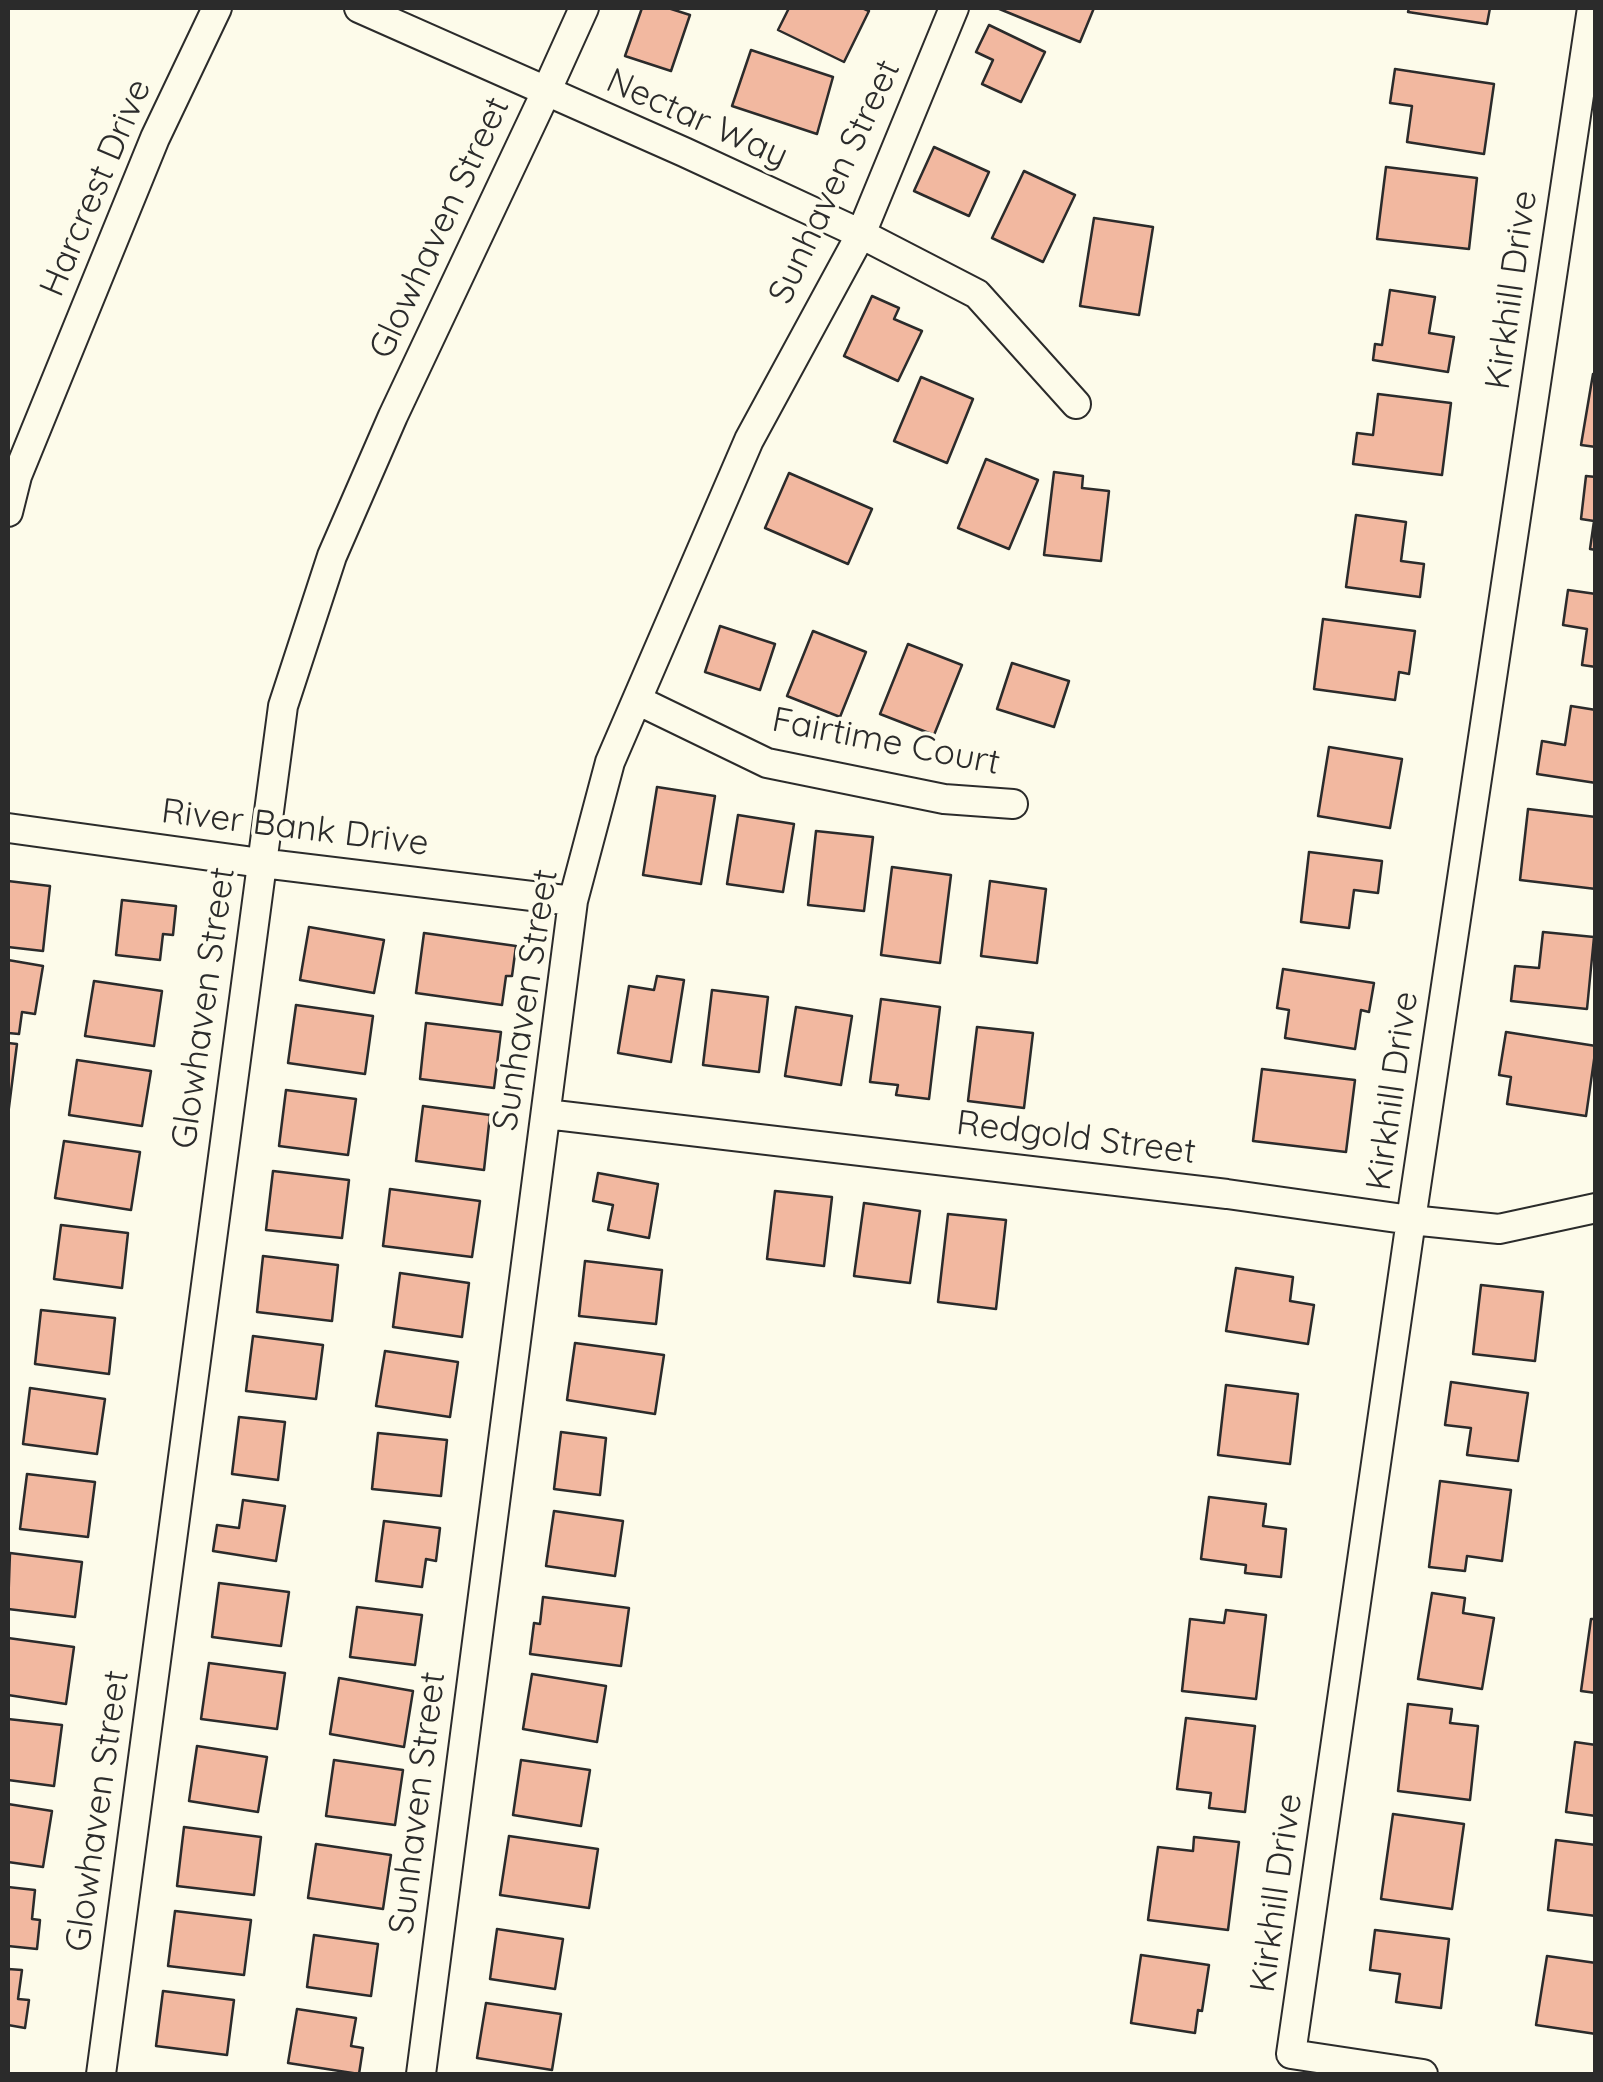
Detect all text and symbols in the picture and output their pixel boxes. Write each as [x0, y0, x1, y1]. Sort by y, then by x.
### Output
street label: Sunhaven Street [760, 53, 910, 311]
street label: Nectar Way [600, 60, 794, 178]
street label: Harcrest Drive [31, 73, 161, 303]
street label: Glowhaven Street [361, 91, 519, 365]
street label: Kirkhill Drive [1477, 188, 1547, 392]
street label: Fairtime Court [769, 699, 1003, 785]
street label: River Bank Drive [159, 791, 431, 865]
street label: Glowhaven Street [163, 865, 245, 1151]
street label: Sunhaven Street [485, 866, 567, 1134]
street label: Kirkhill Drive [1358, 989, 1428, 1193]
street label: Redgold Street [954, 1102, 1198, 1174]
street label: Glowhaven Street [57, 1668, 139, 1954]
street label: Sunhaven Street [381, 1669, 455, 1937]
street label: Kirkhill Drive [1242, 1791, 1312, 1995]

